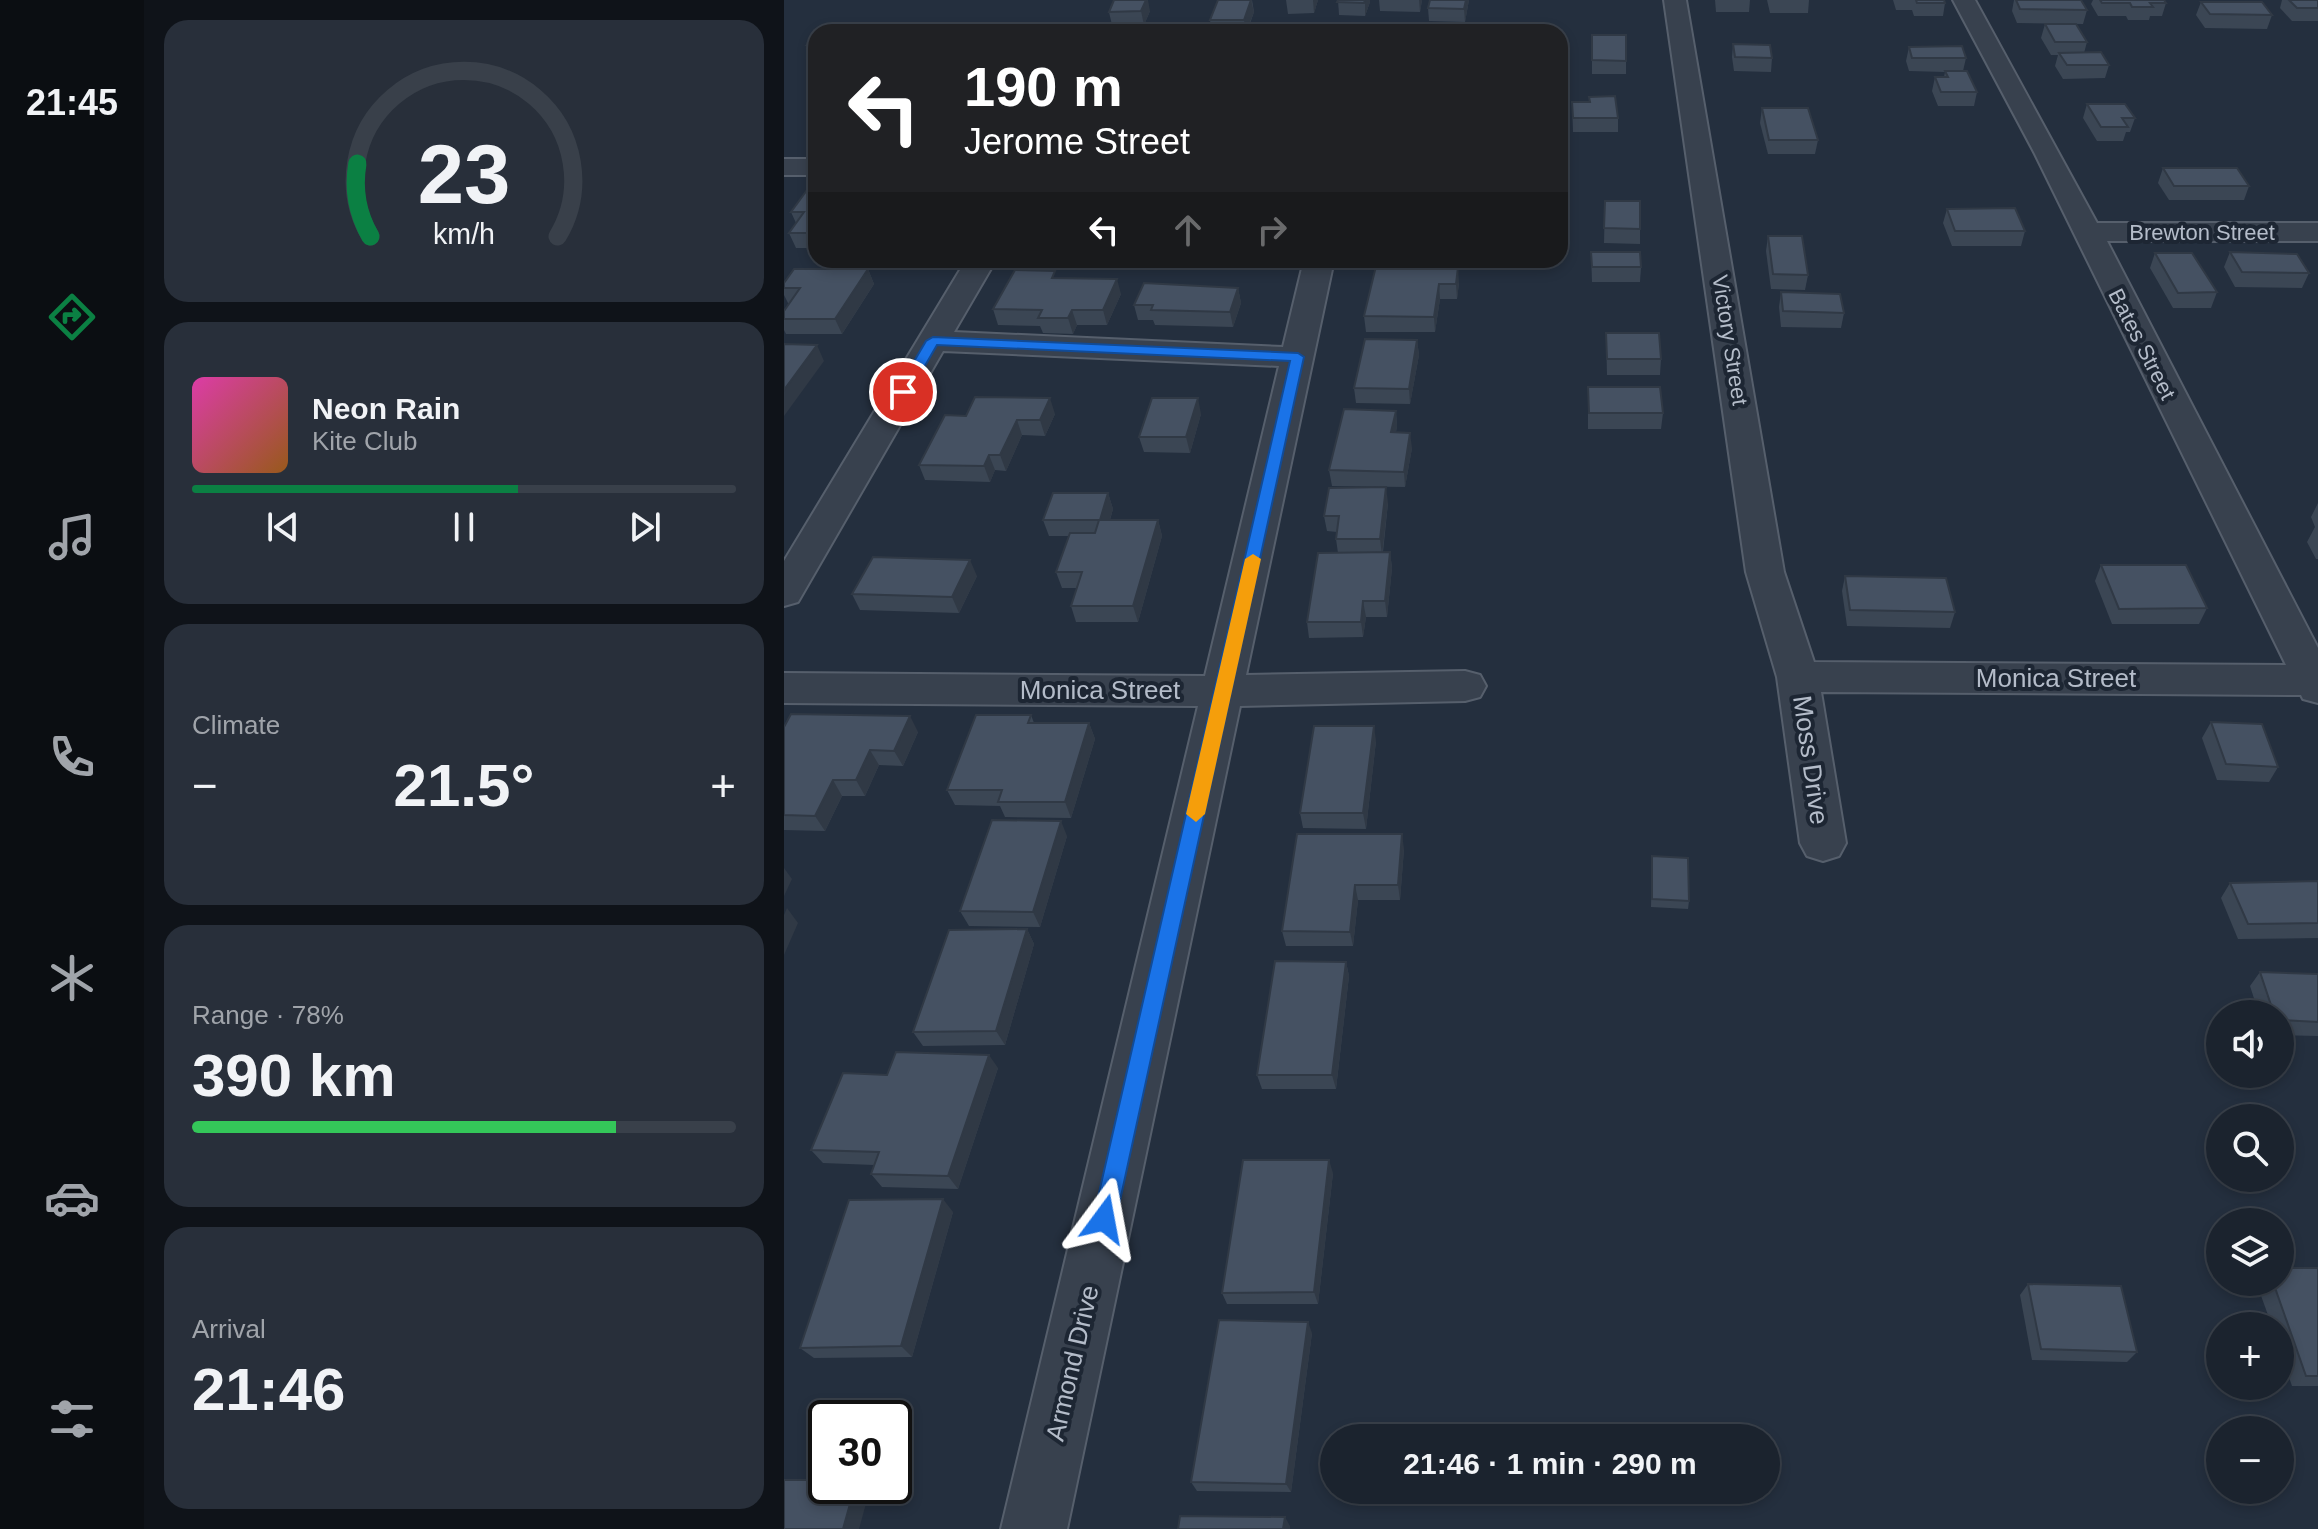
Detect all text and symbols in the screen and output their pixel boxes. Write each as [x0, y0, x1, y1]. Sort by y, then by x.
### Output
text: 190 m [964, 55, 1123, 118]
icon: left [832, 56, 936, 160]
text: 21:45 [26, 82, 118, 123]
text: Jerome Street [964, 121, 1190, 162]
text: 23 [418, 127, 510, 220]
icon: left [1082, 208, 1126, 252]
icon: ahead [1166, 208, 1210, 252]
icon: right [1250, 208, 1294, 252]
text: km/h [433, 218, 495, 250]
street label: Brewton Street [2129, 220, 2275, 245]
street label: Victory Street [1707, 273, 1753, 407]
street label: Bates Street [2103, 284, 2181, 404]
icon: directions [44, 289, 100, 345]
pin [869, 358, 937, 426]
icon: arrive [881, 370, 925, 414]
text: Neon Rain [312, 392, 460, 425]
text: Kite Club [312, 426, 418, 456]
icon: previous [261, 505, 305, 549]
icon: pause [442, 505, 486, 549]
icon: next [623, 505, 667, 549]
icon: music [44, 509, 100, 565]
street label: Monica Street [1976, 663, 2137, 693]
street label: Monica Street [1020, 675, 1181, 705]
street label: Moss Drive [1787, 694, 1835, 826]
text: Climate [192, 710, 280, 740]
icon: phone [44, 729, 100, 785]
text: 21.5° [394, 752, 534, 819]
text: − [192, 761, 218, 810]
text: + [710, 761, 736, 810]
icon: climate [44, 950, 100, 1006]
text: Range · 78% [192, 1000, 344, 1030]
map controls [2206, 1000, 2294, 1504]
button: sound [2206, 1000, 2294, 1088]
text: 390 km [192, 1042, 396, 1109]
button: search [2206, 1104, 2294, 1192]
icon: car [44, 1170, 100, 1226]
position arrow [1062, 1177, 1146, 1261]
button: layers [2206, 1208, 2294, 1296]
street label: Armond Drive [1040, 1282, 1104, 1444]
button: + [2206, 1312, 2294, 1400]
text: Arrival [192, 1314, 266, 1344]
text: 21:46 [192, 1356, 345, 1423]
icon: filters [44, 1391, 100, 1447]
speed limit sign: 30 [808, 1400, 912, 1504]
button: − [2206, 1416, 2294, 1504]
text: 21:46 · 1 min · 290 m [1403, 1447, 1697, 1480]

